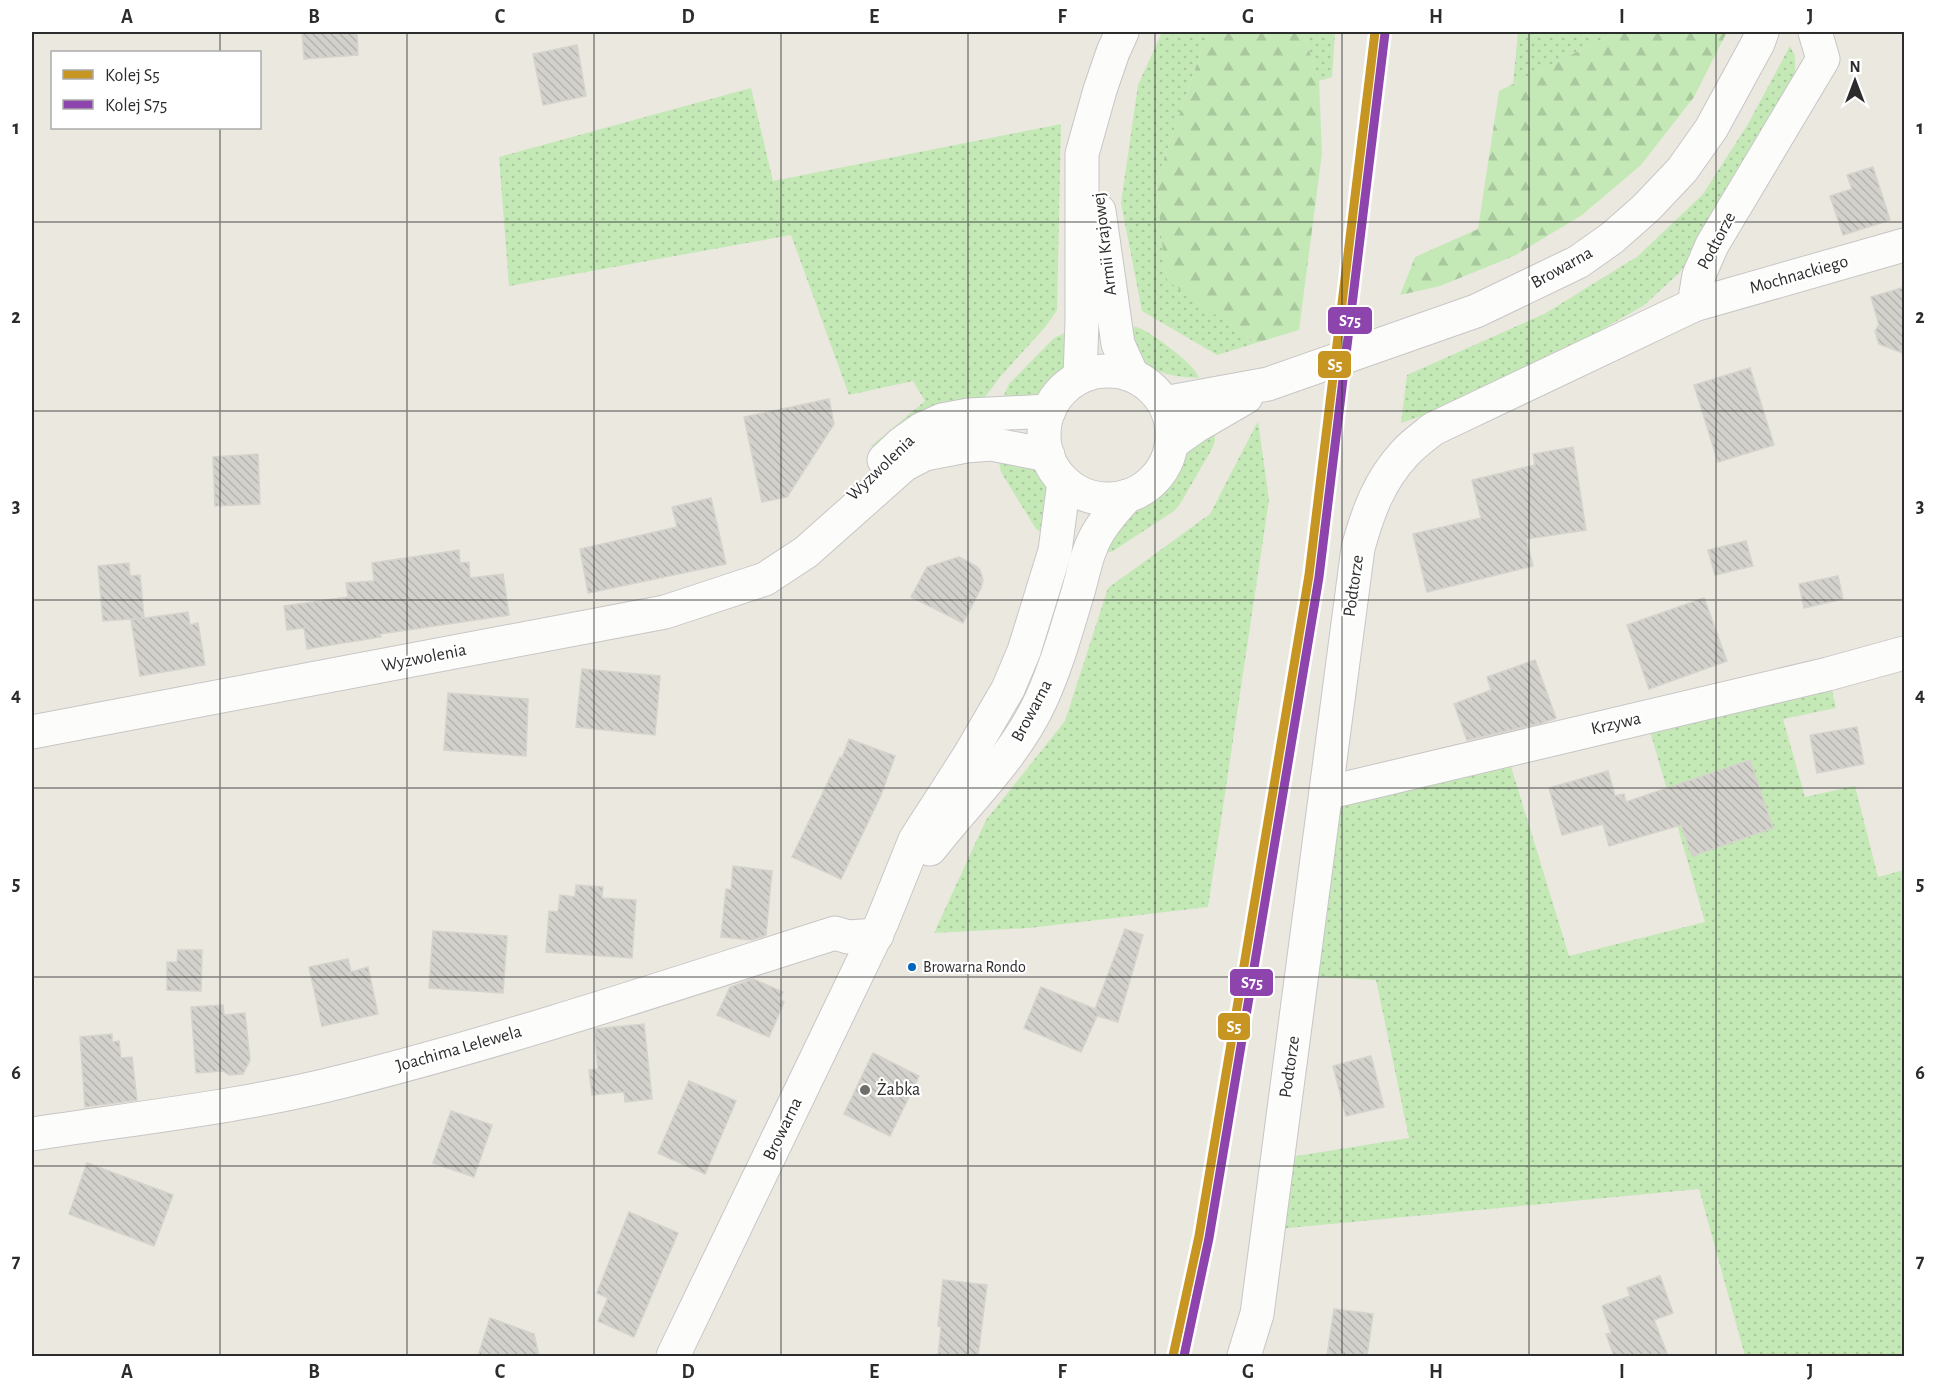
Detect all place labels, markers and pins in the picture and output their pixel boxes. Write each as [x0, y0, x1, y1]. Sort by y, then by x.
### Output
place label: Browarna Rondo [923, 959, 1026, 975]
marker: Browarna Rondo [906, 961, 918, 973]
place label: Żabka [877, 1079, 920, 1099]
marker: Żabka [858, 1083, 872, 1097]

